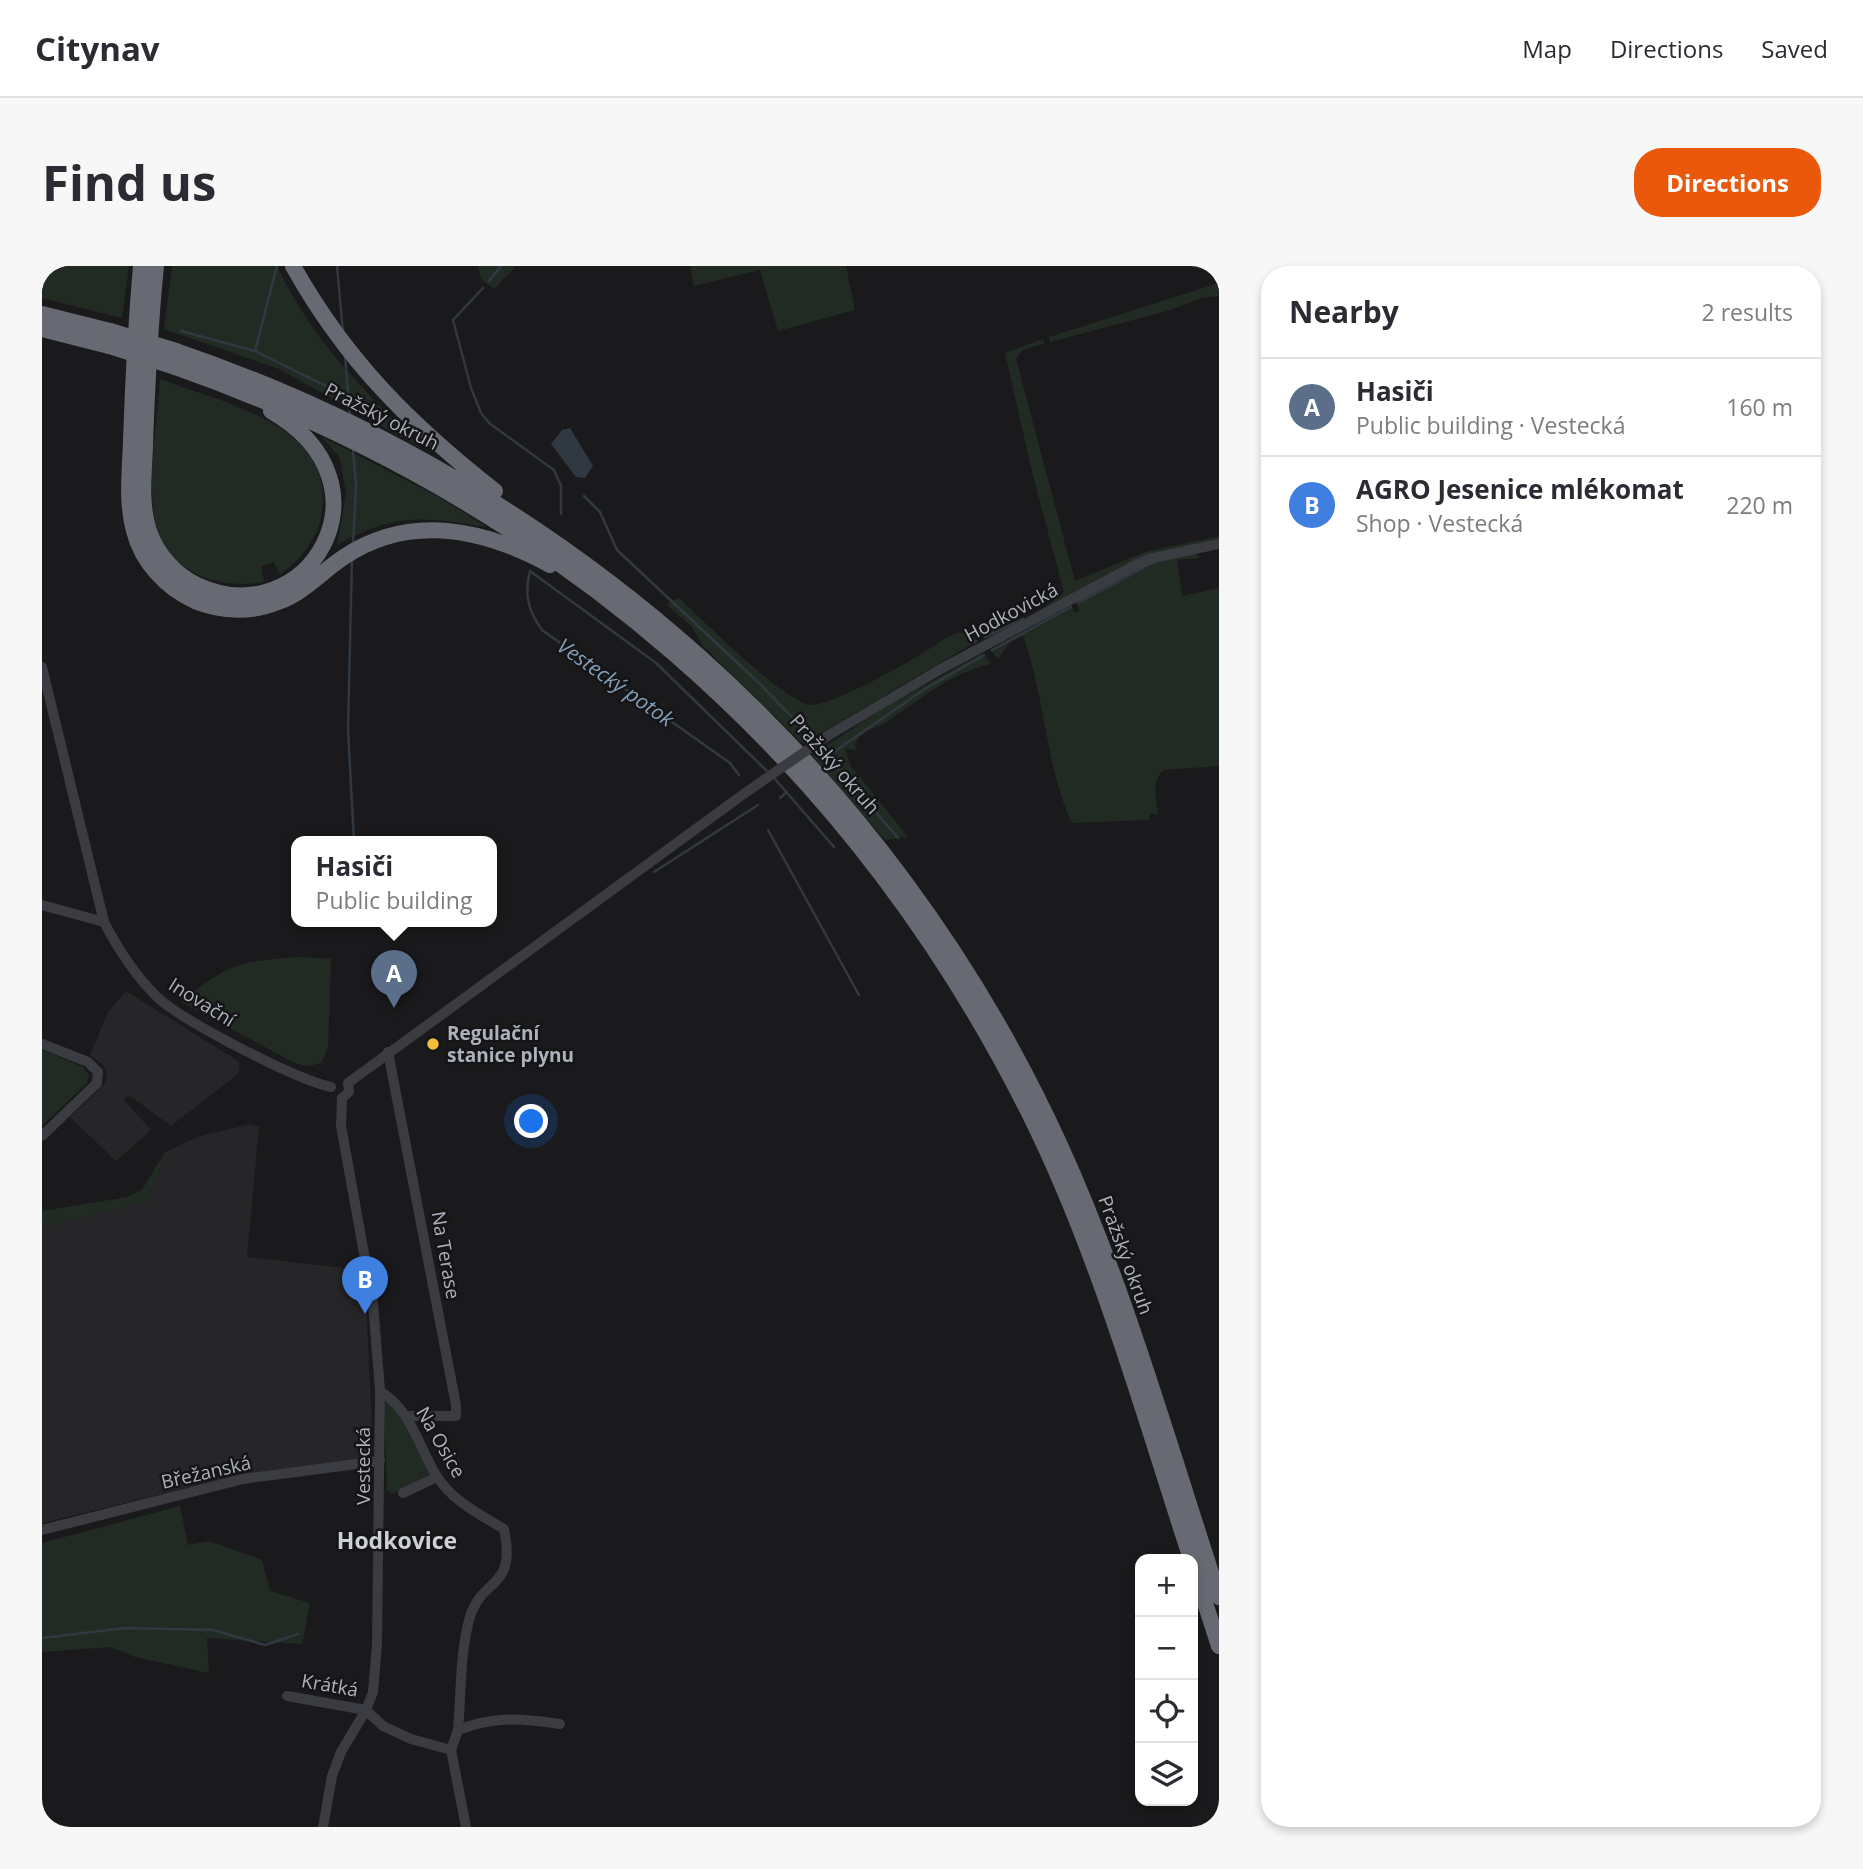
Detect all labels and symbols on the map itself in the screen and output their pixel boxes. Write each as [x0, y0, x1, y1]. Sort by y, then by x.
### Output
street label: Pražský okruh [321, 376, 443, 456]
street label: Hodkovická [960, 576, 1062, 648]
water label: Vestecký potok [552, 631, 680, 733]
street label: Pražský okruh [784, 708, 886, 820]
pin: A [371, 950, 417, 1008]
street label: Inovační [164, 971, 241, 1033]
place label: Regulační stanice plynu [447, 1020, 574, 1068]
marker: Regulační stanice plynu [425, 1036, 441, 1052]
your location [514, 1104, 548, 1138]
street label: Pražský okruh [1092, 1192, 1160, 1318]
street label: Na Terase [425, 1209, 467, 1301]
pin: B [342, 1256, 388, 1314]
street label: Na Osice [410, 1402, 472, 1482]
street label: Vestecká [350, 1427, 376, 1505]
street label: Břežanská [159, 1449, 253, 1495]
district label: Hodkovice [337, 1524, 457, 1556]
street label: Krátká [300, 1667, 360, 1703]

